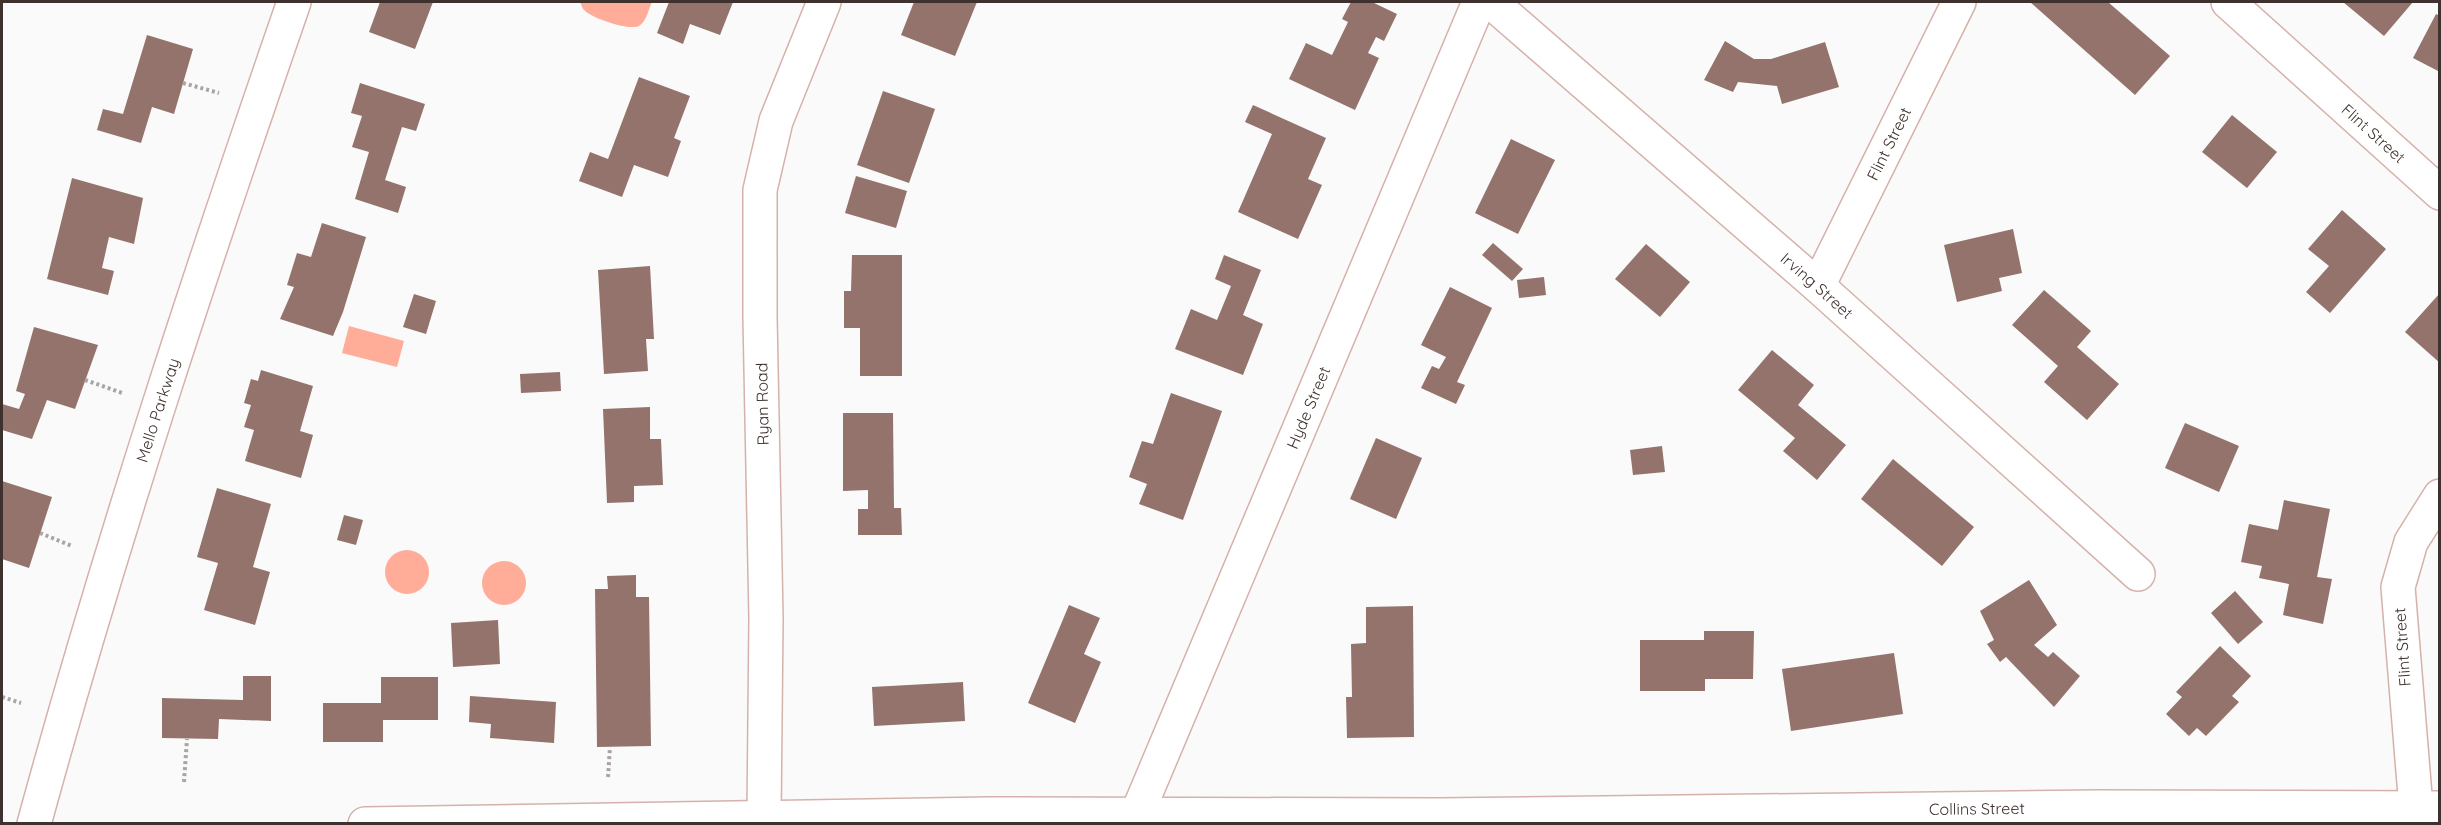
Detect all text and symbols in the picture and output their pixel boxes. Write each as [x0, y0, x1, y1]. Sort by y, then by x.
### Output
street label: Flint Street [2338, 99, 2410, 167]
street label: Flint Street [1862, 104, 1915, 183]
street label: Irving Street [1777, 248, 1857, 323]
street label: Mello Parkway [131, 355, 183, 465]
street label: Ryan Road [751, 362, 773, 446]
street label: Hyde Street [1282, 363, 1334, 452]
street label: Flint Street [2389, 607, 2415, 687]
street label: Collins Street [1929, 798, 2025, 819]

